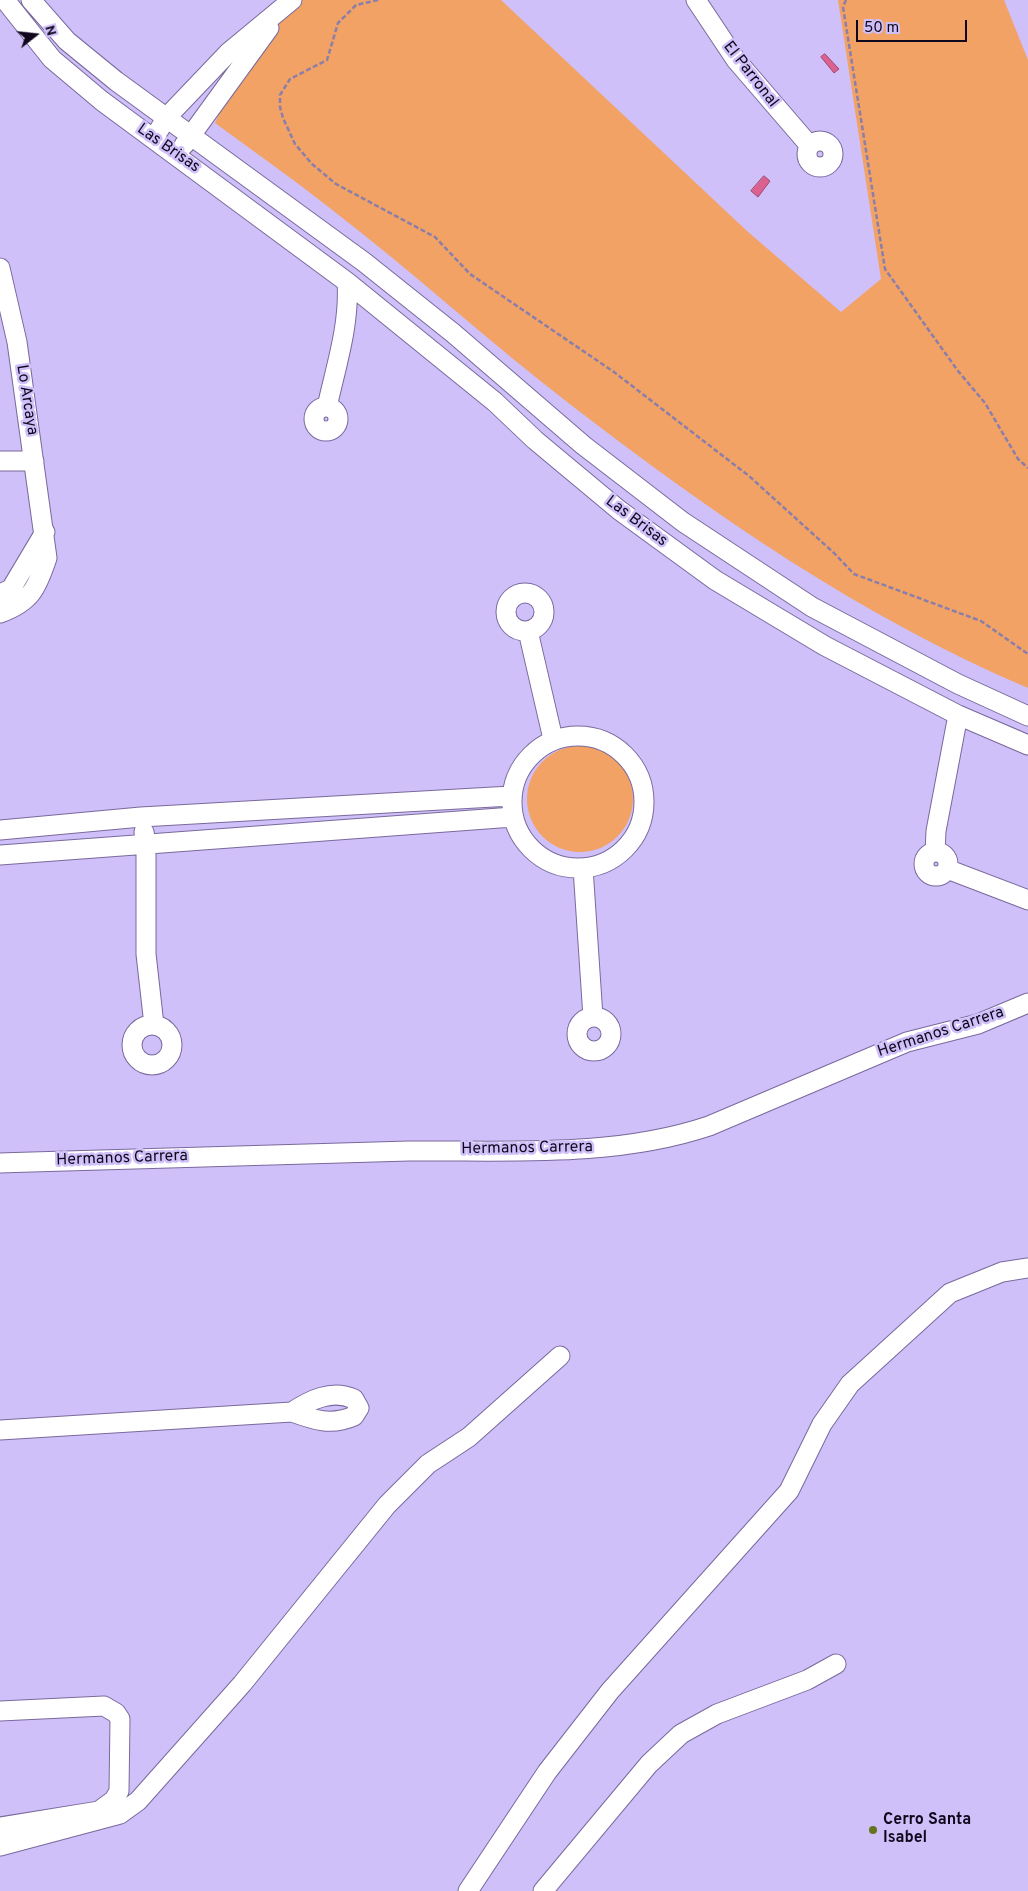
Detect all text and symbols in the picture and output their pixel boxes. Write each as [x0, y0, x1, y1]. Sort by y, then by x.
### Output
north arrow [10, 10, 60, 60]
scale bar [858, 10, 969, 42]
text: 50 m [864, 19, 899, 38]
text: N [40, 24, 59, 38]
street label: El Parronal [718, 38, 782, 112]
street label: Las Brisas [133, 120, 203, 178]
street label: Lo Arcaya [11, 363, 41, 437]
street label: Las Brisas [601, 492, 671, 552]
street label: Hermanos Carrera [875, 1004, 1007, 1062]
street label: Hermanos Carrera [461, 1138, 593, 1160]
street label: Hermanos Carrera [56, 1147, 188, 1171]
place label: Cerro Santa Isabel [883, 1811, 971, 1849]
marker: Cerro Santa Isabel [867, 1824, 879, 1836]

